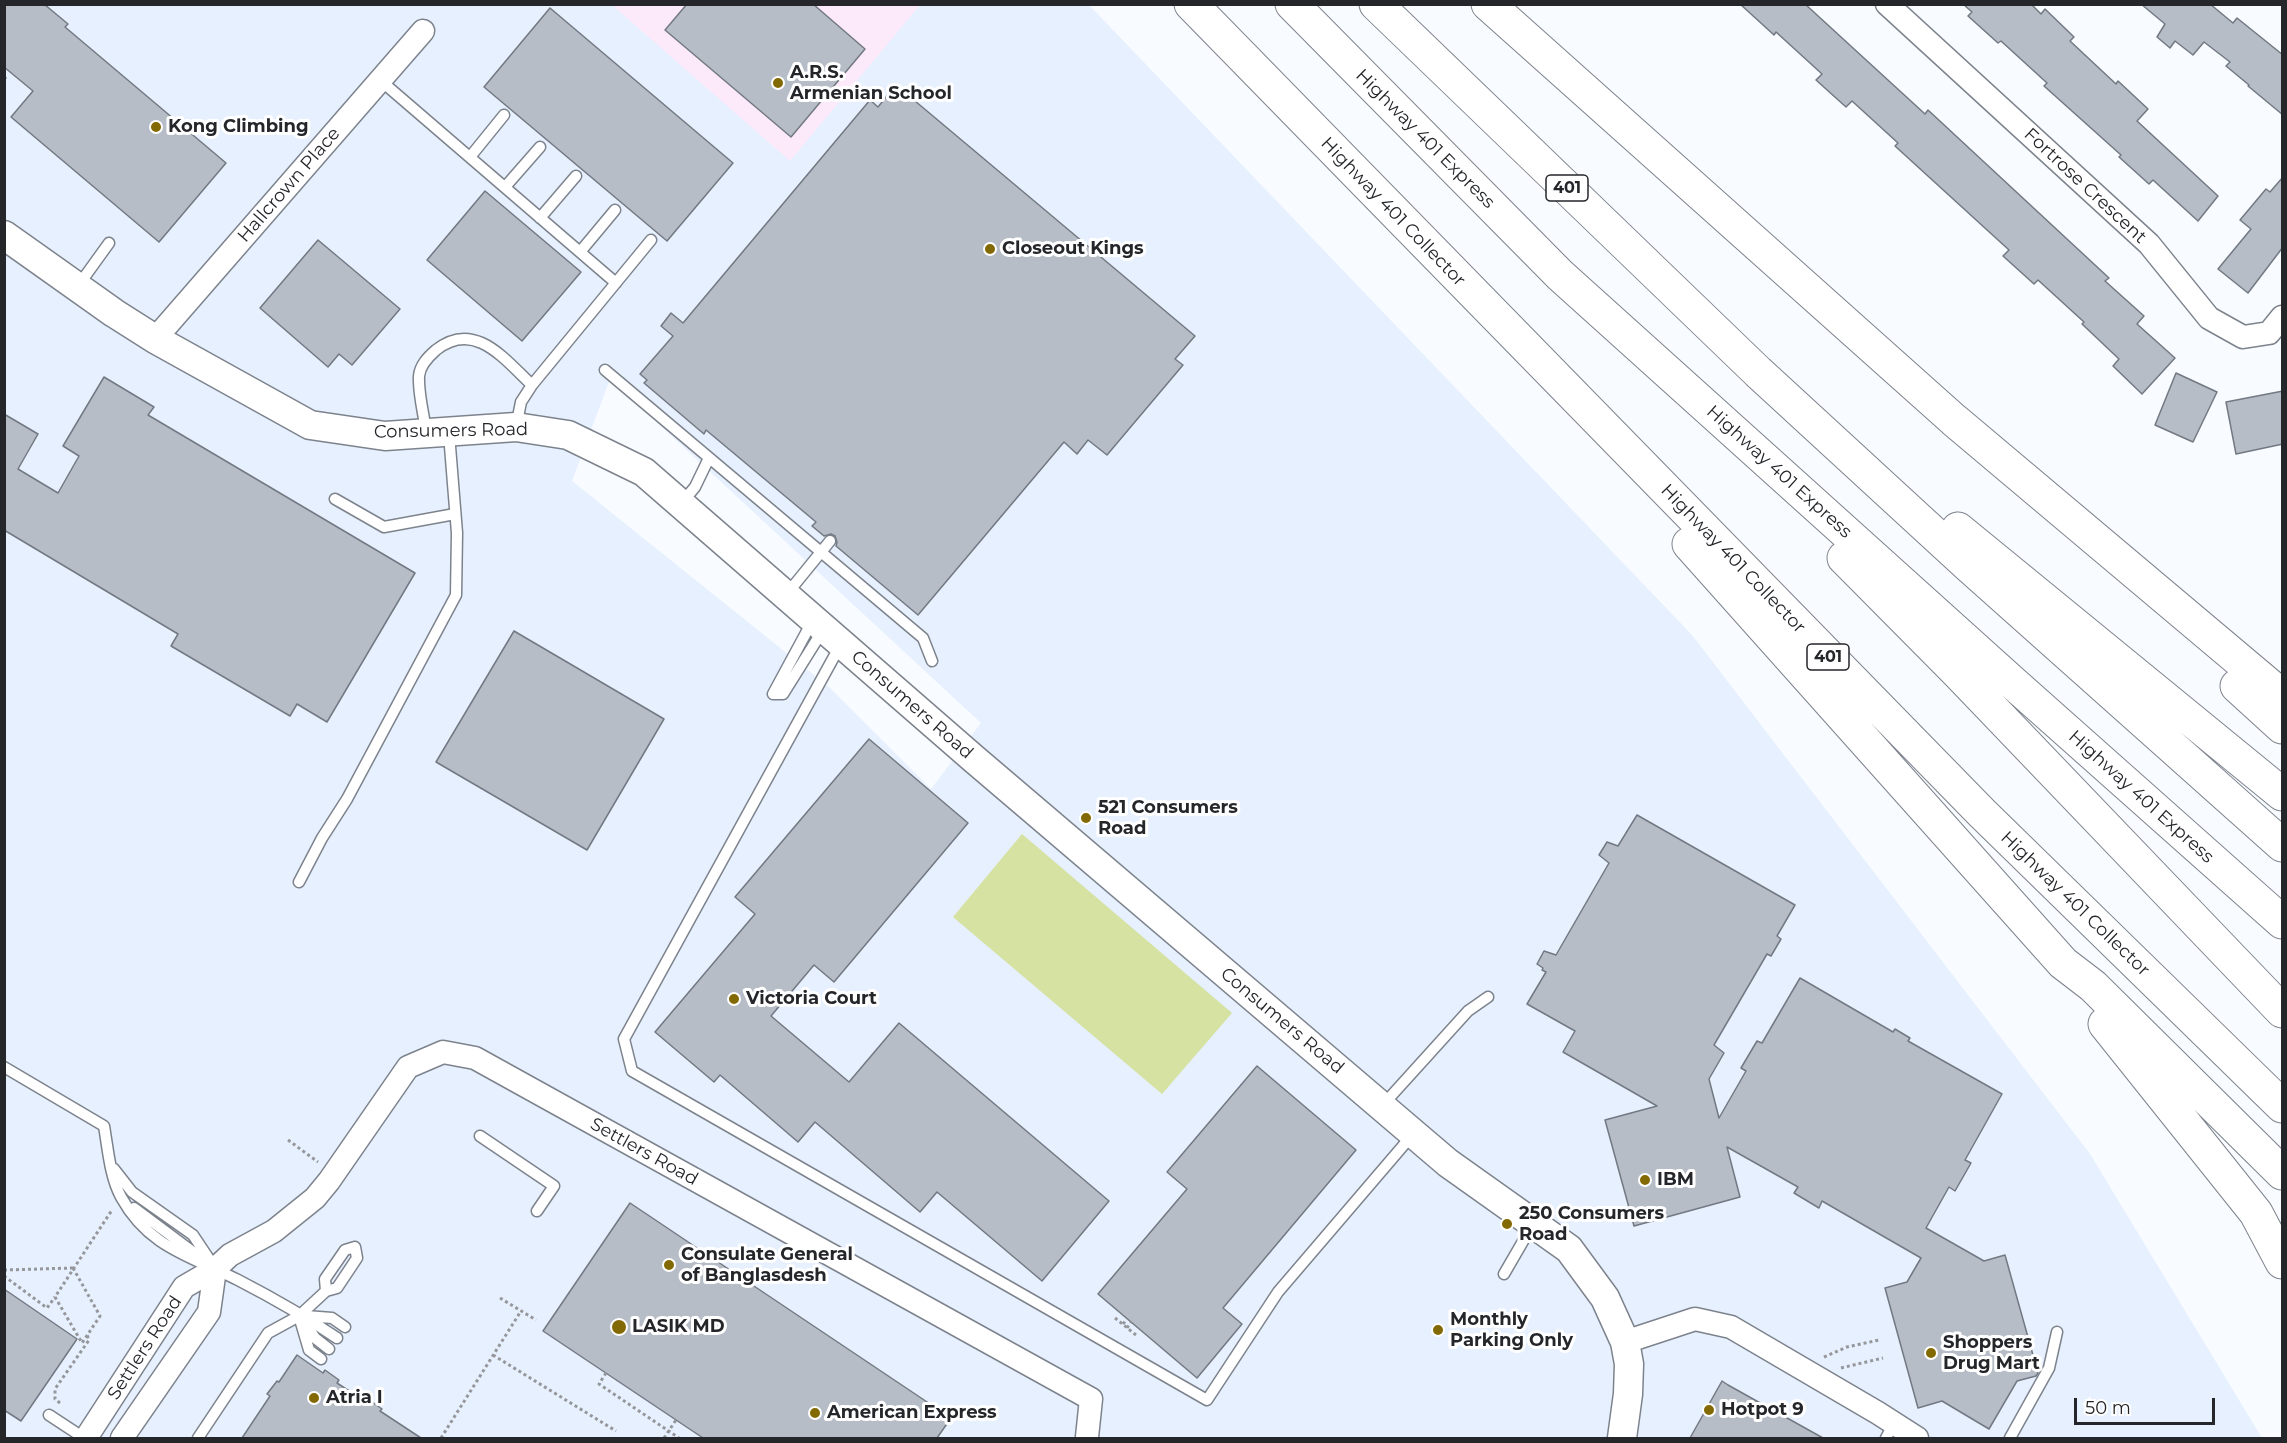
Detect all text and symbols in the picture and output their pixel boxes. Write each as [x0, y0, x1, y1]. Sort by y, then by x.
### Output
place label: A.R.S. Armenian School [790, 62, 952, 104]
street label: Highway 401 Express [1351, 65, 1499, 213]
marker: A.R.S. Armenian School [771, 76, 785, 90]
place label: Kong Climbing [168, 116, 309, 138]
marker: Kong Climbing [149, 120, 163, 134]
street label: Hallcrown Place [233, 123, 345, 247]
street label: Fortrose Crescent [2019, 124, 2151, 248]
street label: Highway 401 Collector [1316, 133, 1470, 291]
road number: 401 [1546, 175, 1588, 201]
place label: Closeout Kings [1002, 238, 1144, 260]
marker: Closeout Kings [983, 242, 997, 256]
street label: Highway 401 Express [1702, 401, 1856, 543]
street label: Consumers Road [374, 419, 528, 443]
street label: Highway 401 Collector [1656, 480, 1810, 638]
road number: 401 [1807, 644, 1849, 670]
street label: Consumers Road [847, 646, 977, 764]
street label: Highway 401 Express [2064, 726, 2218, 868]
place label: 521 Consumers Road [1098, 797, 1238, 840]
marker: 521 Consumers Road [1079, 811, 1093, 825]
street label: Highway 401 Collector [1996, 827, 2154, 981]
street label: Consumers Road [1216, 963, 1348, 1079]
place label: Victoria Court [746, 988, 877, 1010]
marker: Victoria Court [727, 992, 741, 1006]
street label: Settlers Road [586, 1114, 702, 1190]
place label: IBM [1657, 1169, 1694, 1191]
marker: IBM [1638, 1173, 1652, 1187]
place label: 250 Consumers Road [1519, 1203, 1664, 1246]
marker: 250 Consumers Road [1500, 1217, 1514, 1231]
place label: Consulate General of Banglasdesh [681, 1244, 853, 1286]
marker: Consulate General of Banglasdesh [662, 1258, 676, 1272]
street label: Settlers Road [103, 1292, 187, 1404]
place label: Monthly Parking Only [1450, 1309, 1573, 1352]
place label: LASIK MD [632, 1316, 725, 1338]
marker: LASIK MD [610, 1318, 628, 1336]
marker: Monthly Parking Only [1431, 1323, 1445, 1337]
place label: Shoppers Drug Mart [1943, 1332, 2040, 1374]
marker: Shoppers Drug Mart [1924, 1346, 1938, 1360]
scale bar [2077, 1386, 2218, 1424]
place label: Atria I [326, 1387, 383, 1409]
marker: Atria I [307, 1391, 321, 1405]
text: 50 m [2085, 1397, 2131, 1419]
place label: Hotpot 9 [1721, 1399, 1804, 1421]
place label: American Express [827, 1402, 997, 1424]
marker: Hotpot 9 [1702, 1403, 1716, 1417]
marker: American Express [808, 1406, 822, 1420]

